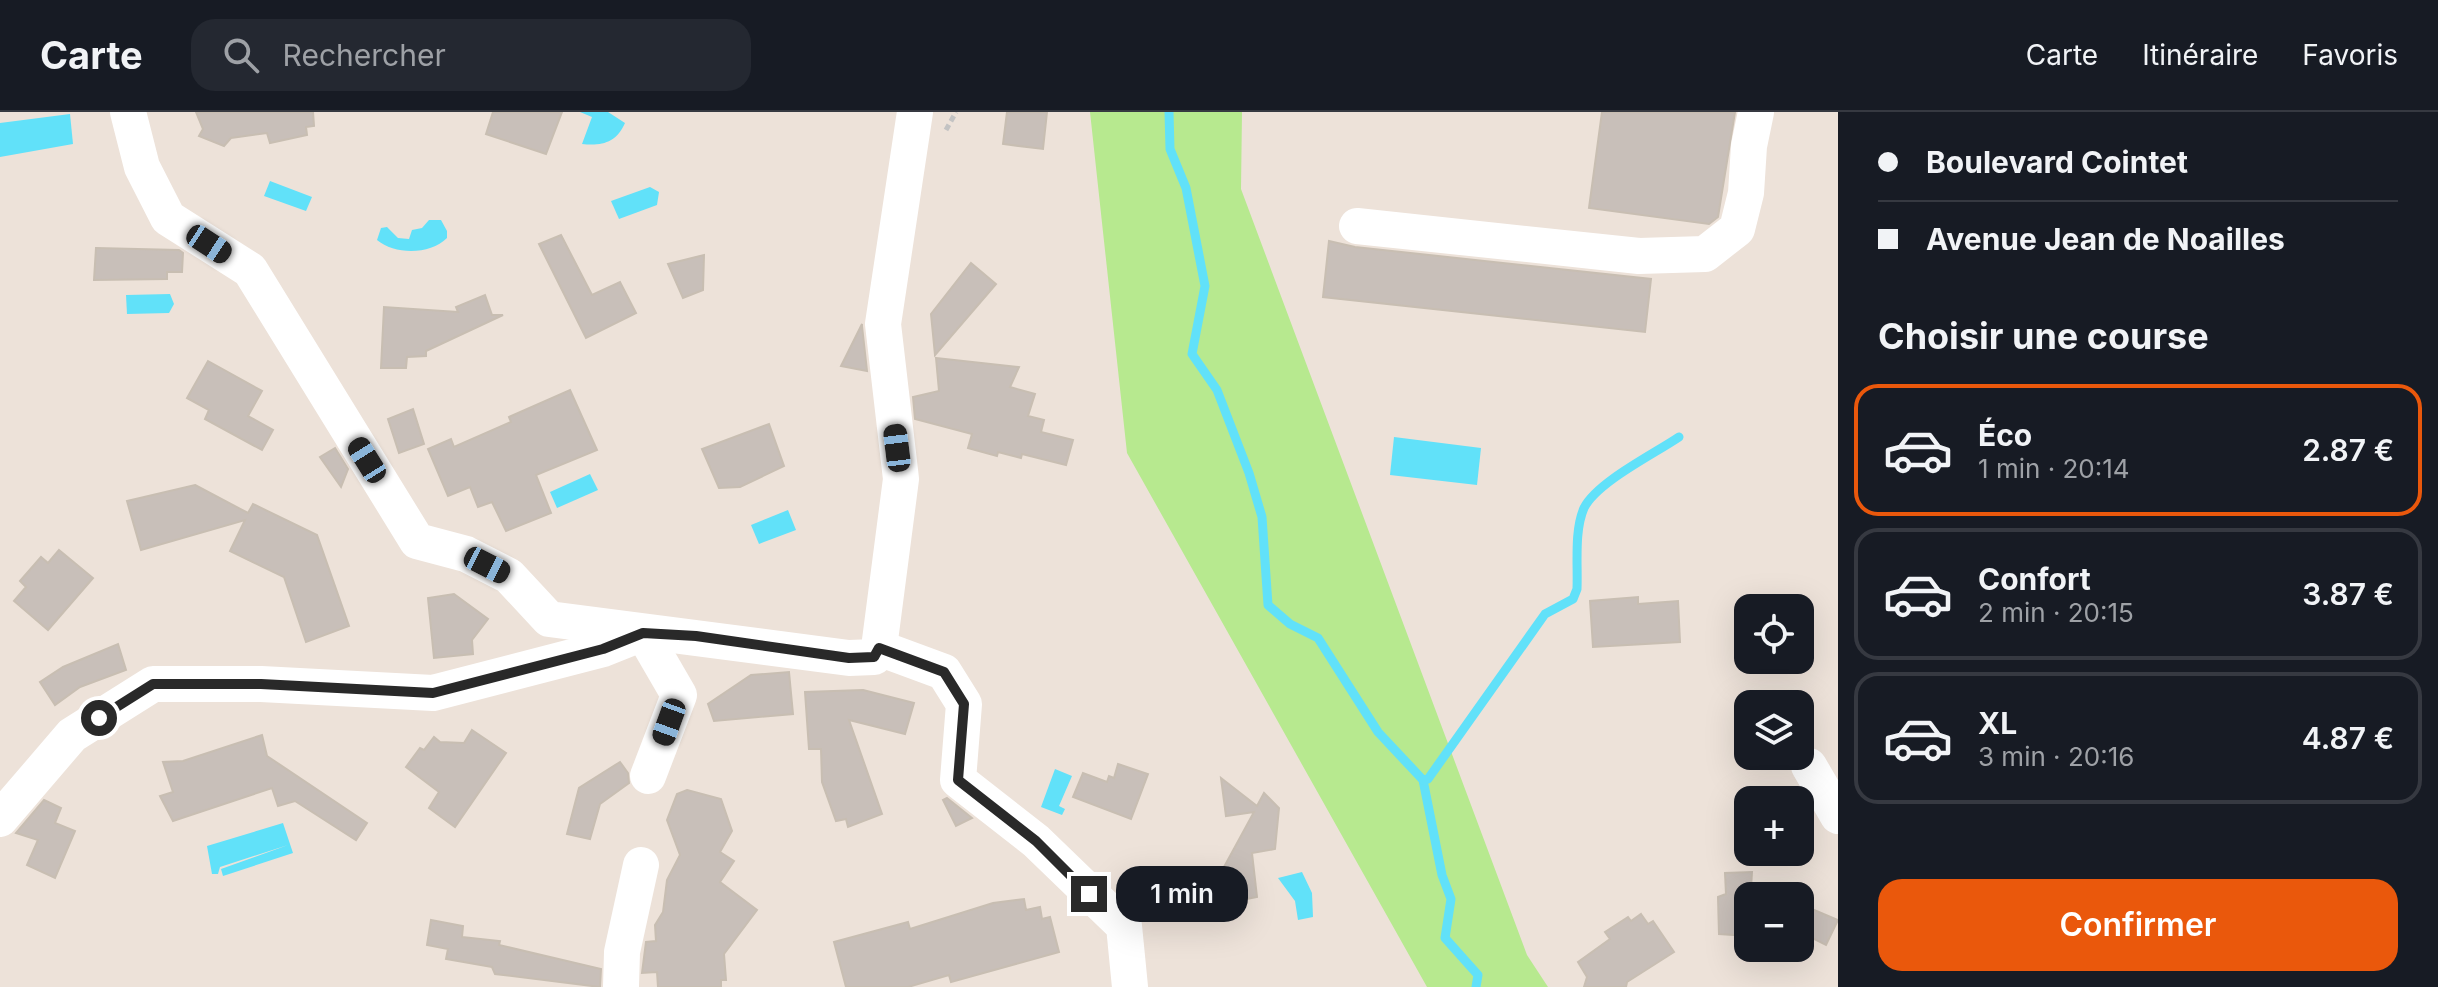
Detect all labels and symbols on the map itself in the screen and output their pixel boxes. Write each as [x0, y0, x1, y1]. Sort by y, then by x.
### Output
car [182, 221, 236, 267]
car [882, 423, 912, 473]
car [344, 433, 390, 487]
car [460, 543, 514, 587]
car [650, 695, 688, 749]
route start [81, 700, 117, 736]
callout: 1 min [1117, 866, 1249, 922]
route end [1071, 876, 1107, 912]

